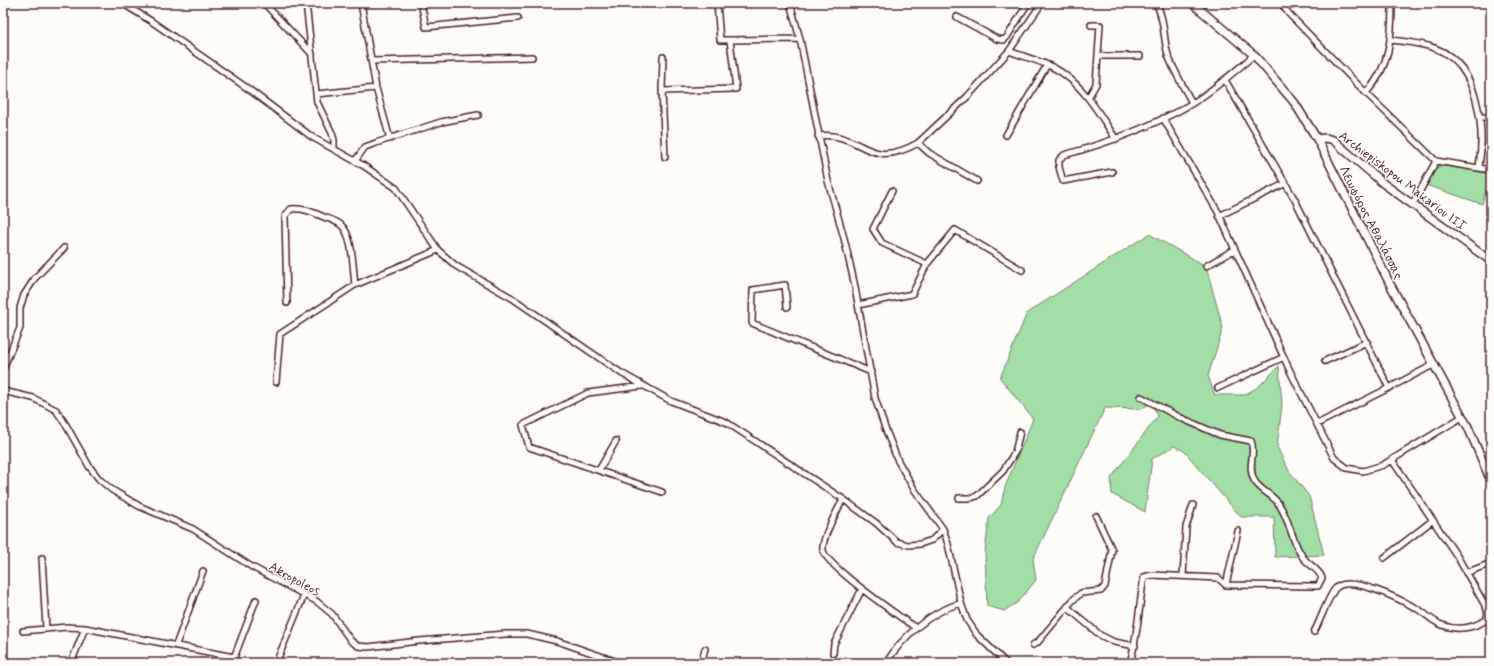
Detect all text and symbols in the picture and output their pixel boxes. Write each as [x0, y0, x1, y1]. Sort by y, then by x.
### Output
street label: Archiepiskopou Makariou III [1335, 128, 1470, 235]
street label: Λεωφόρος Αθαλάσσας [1335, 163, 1407, 283]
street label: Akropoleos [266, 558, 323, 600]

